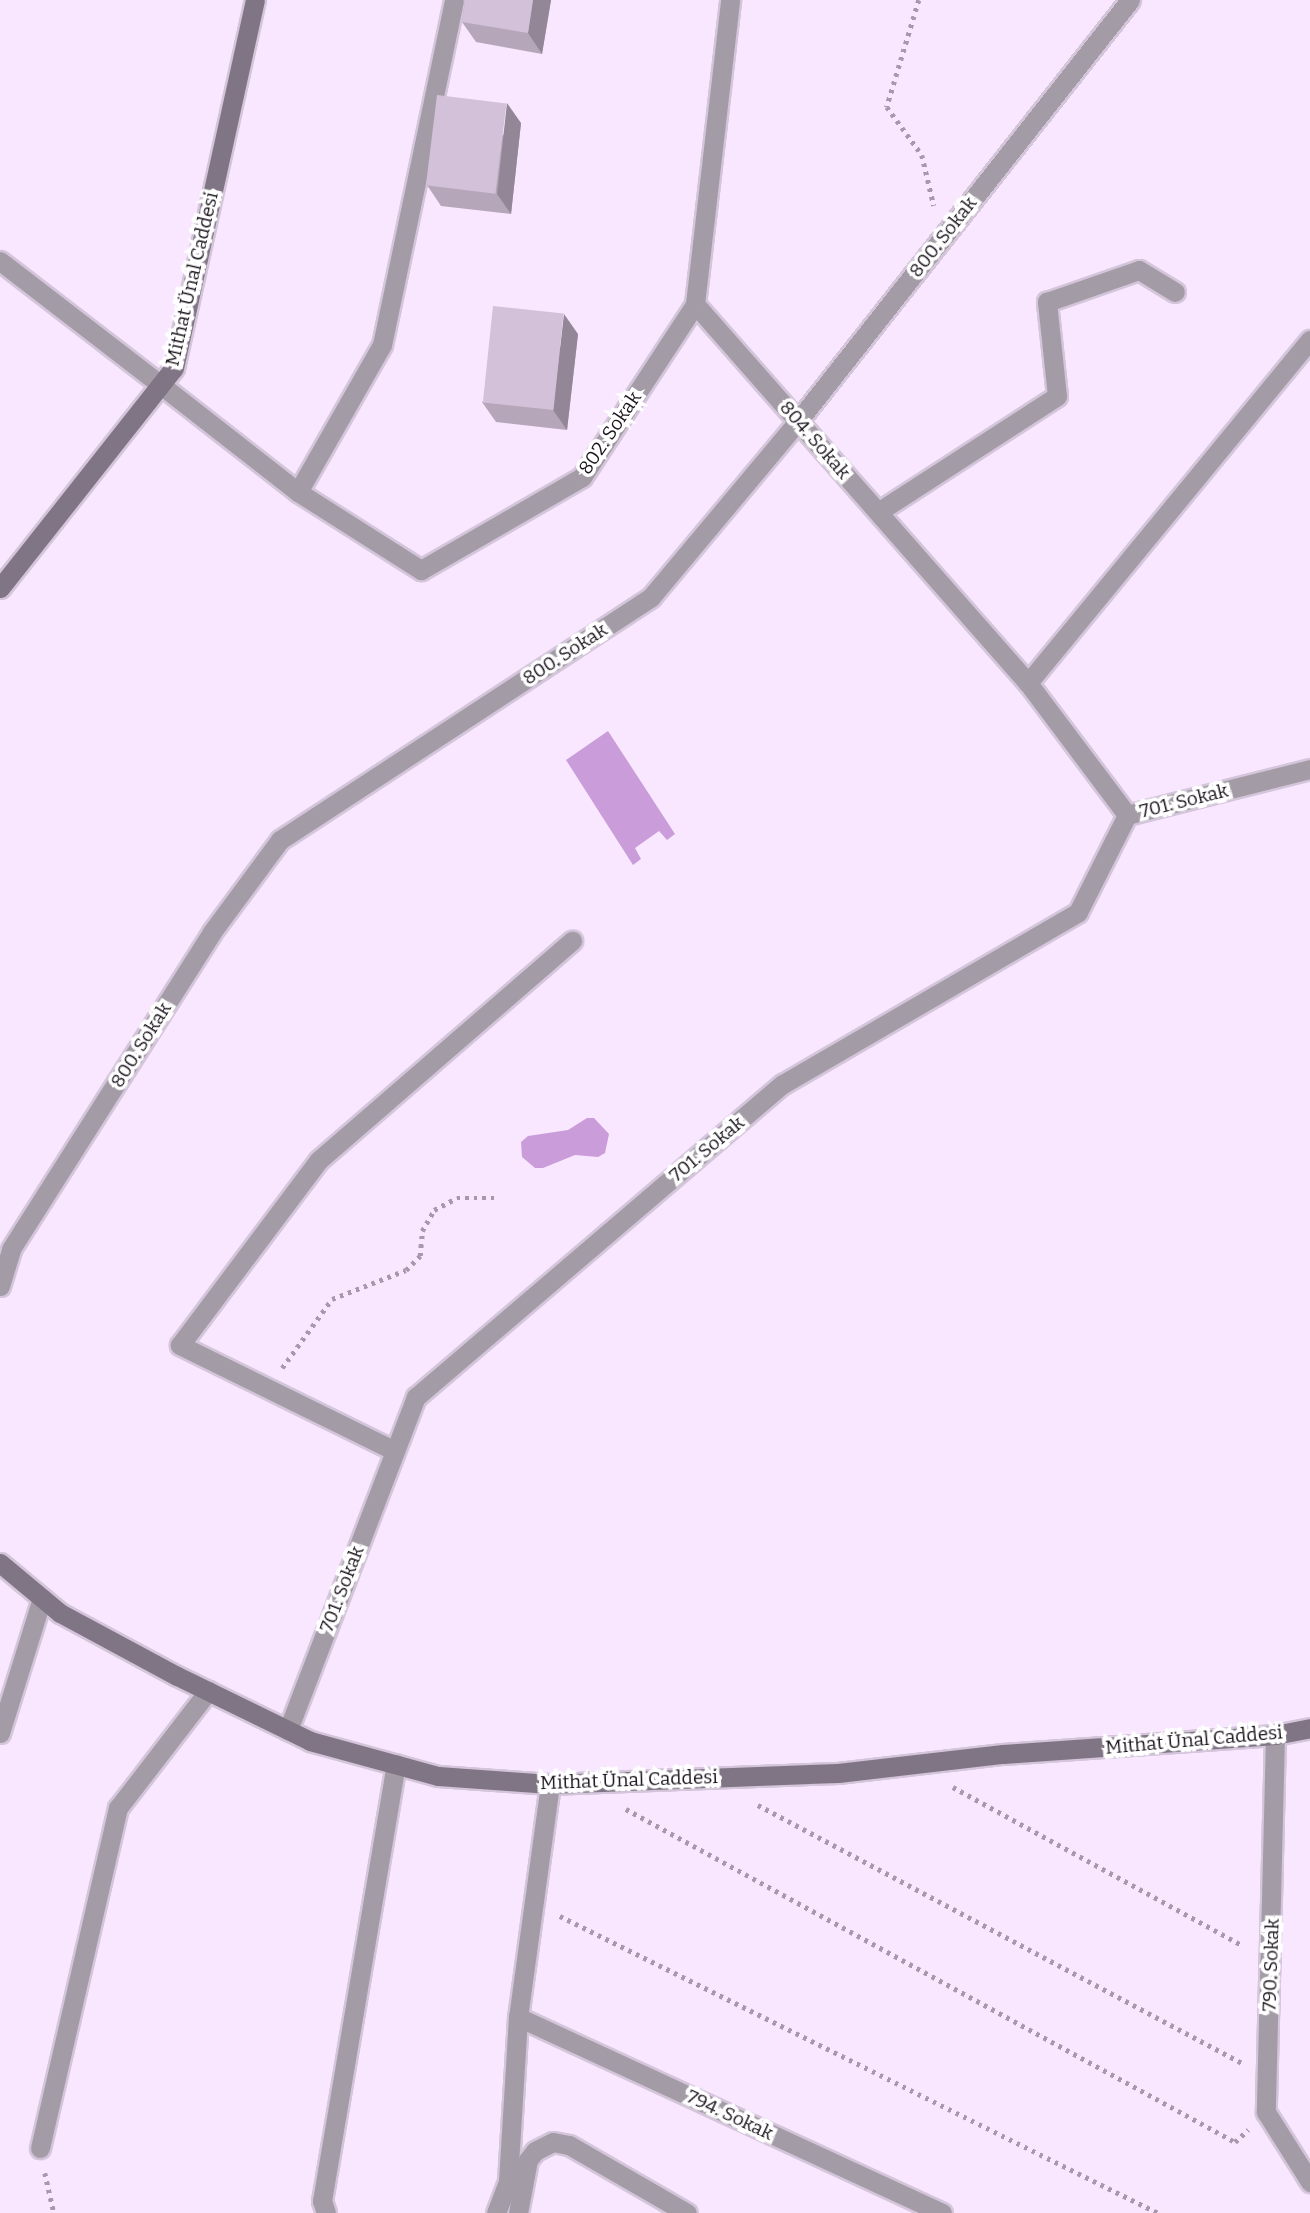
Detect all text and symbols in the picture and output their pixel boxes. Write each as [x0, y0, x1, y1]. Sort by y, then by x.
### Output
street label: Mithat Ünal Caddesi [161, 190, 223, 368]
street label: 800. Sokak [904, 192, 982, 282]
street label: 802. Sokak [574, 387, 646, 479]
street label: 804. Sokak [775, 396, 855, 484]
street label: 800. Sokak [519, 618, 611, 690]
street label: 701. Sokak [1137, 779, 1231, 823]
street label: 800. Sokak [106, 998, 176, 1092]
street label: 701. Sokak [665, 1111, 749, 1187]
street label: 701. Sokak [315, 1543, 369, 1635]
street label: Mithat Ünal Caddesi [1104, 1721, 1284, 1759]
street label: Mithat Ünal Caddesi [540, 1766, 718, 1794]
street label: 790. Sokak [1258, 1918, 1284, 2012]
street label: 794. Sokak [683, 2085, 777, 2145]

